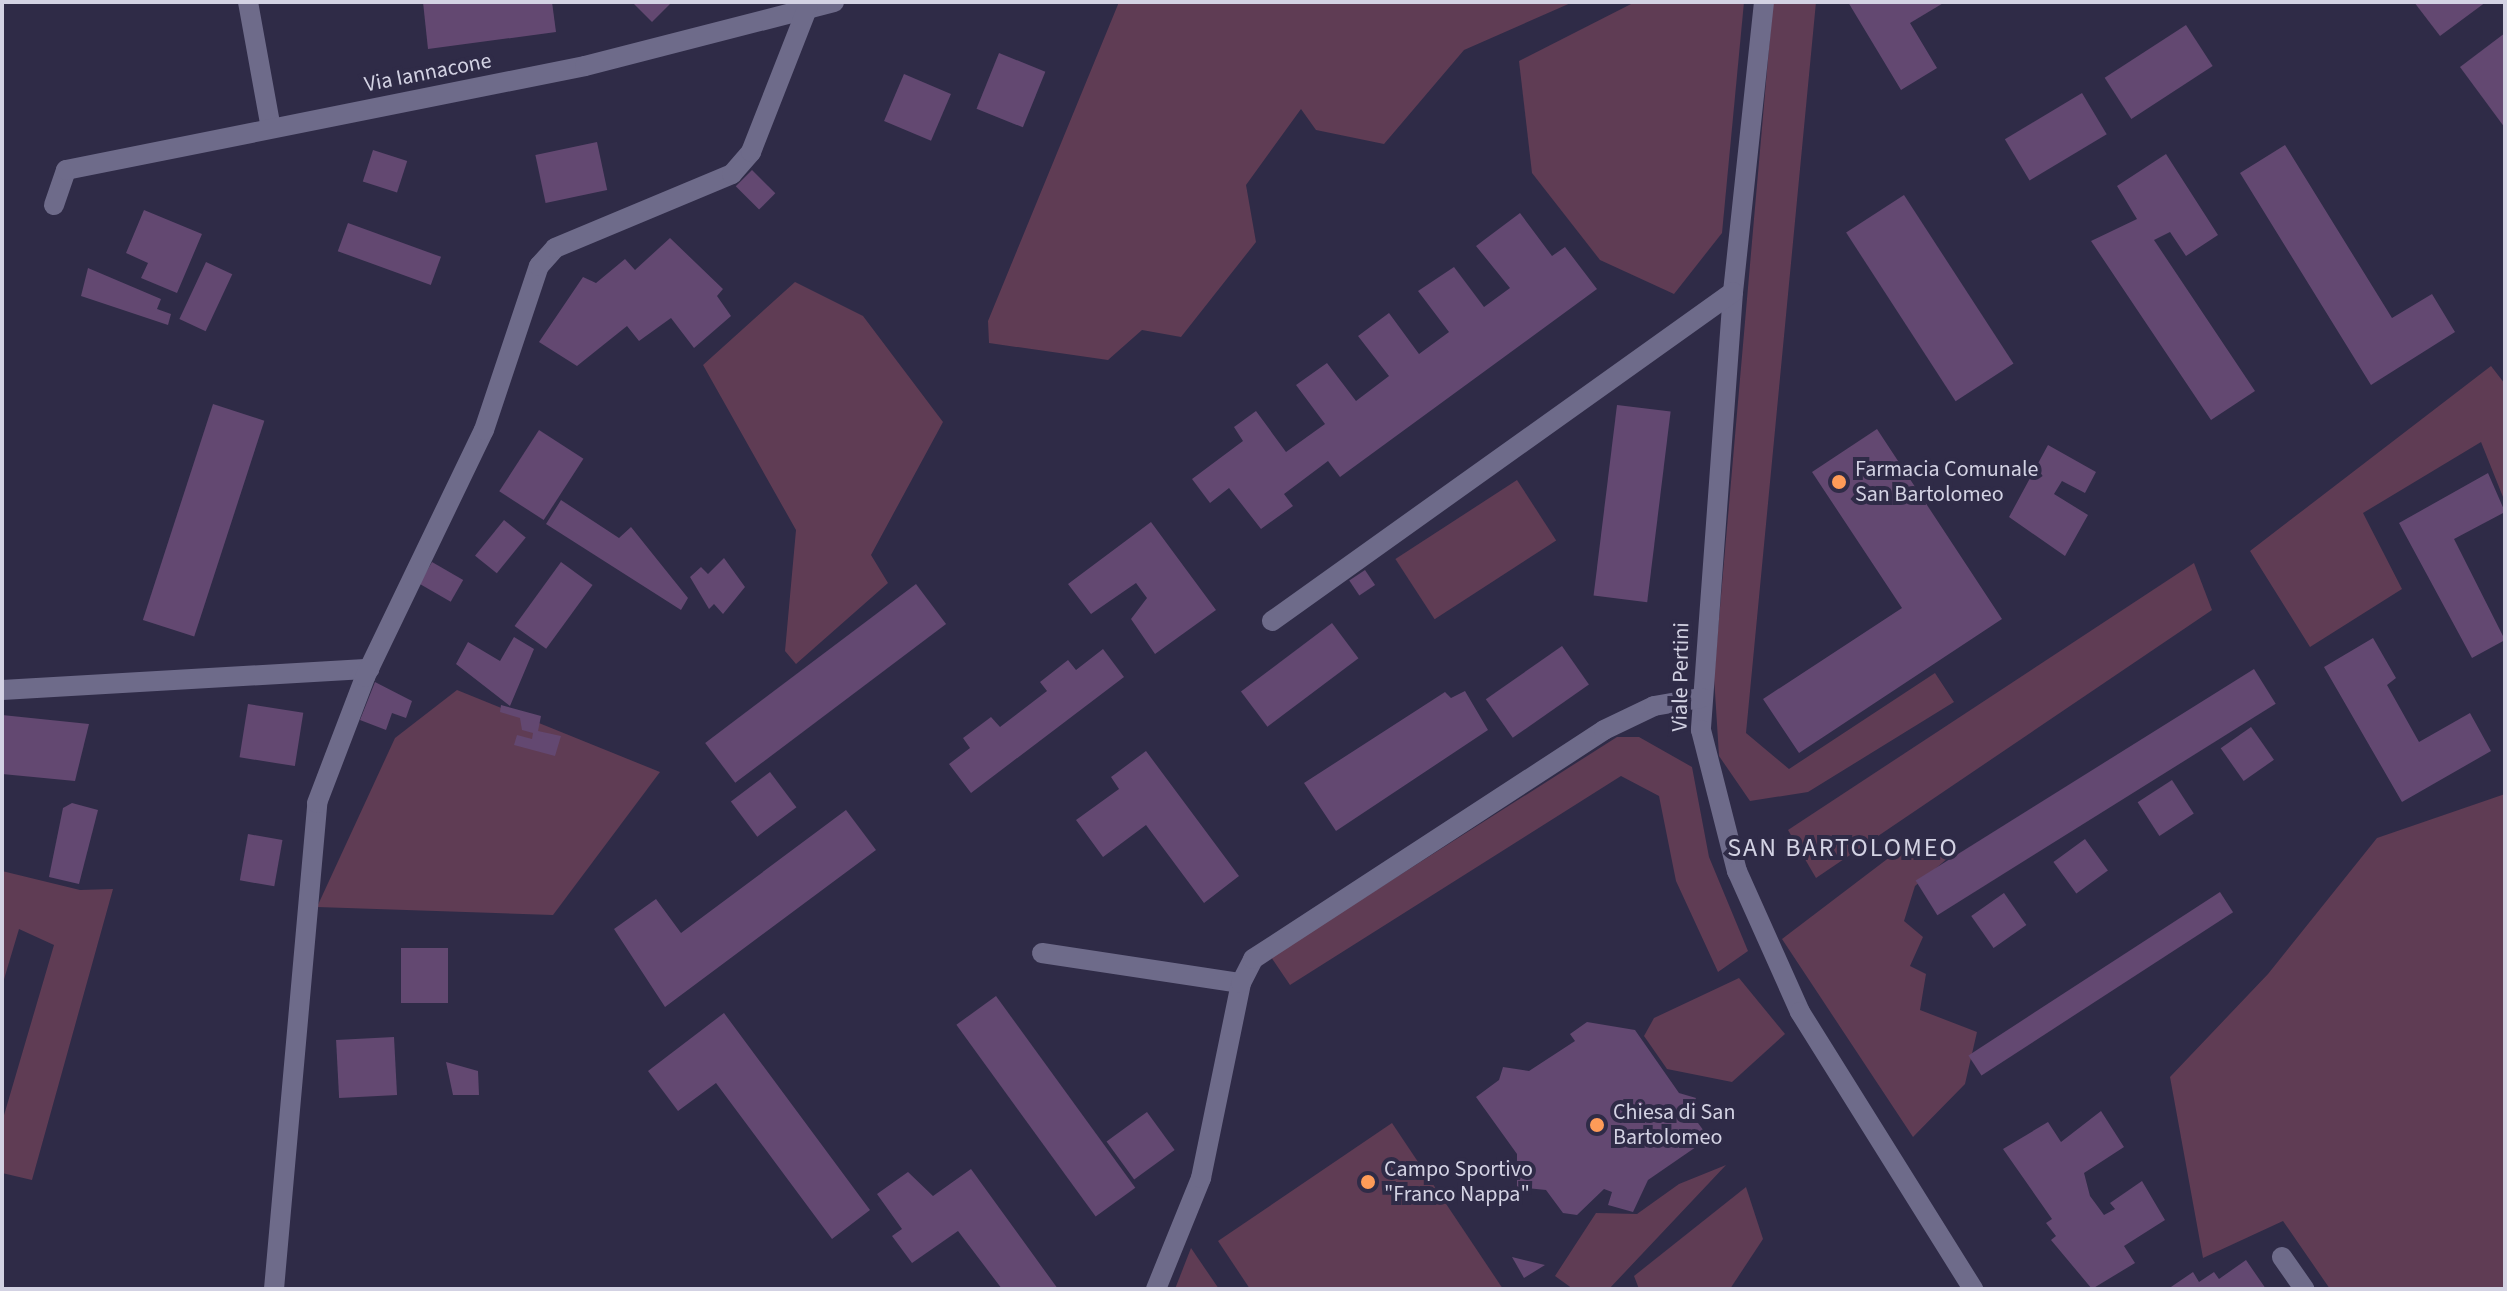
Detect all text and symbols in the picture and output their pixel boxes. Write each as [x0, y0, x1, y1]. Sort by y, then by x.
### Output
street label: Via Iannacone [362, 48, 494, 98]
place label: Farmacia Comunale San Bartolomeo [1855, 456, 2038, 508]
marker: Farmacia Comunale San Bartolomeo [1830, 473, 1848, 491]
street label: Viale Pertini [1667, 622, 1695, 732]
district label: SAN BARTOLOMEO [1727, 832, 1959, 864]
place label: Chiesa di San Bartolomeo [1613, 1099, 1735, 1150]
marker: Chiesa di San Bartolomeo [1588, 1116, 1606, 1134]
place label: Campo Sportivo "Franco Nappa" [1384, 1156, 1533, 1208]
marker: Campo Sportivo "Franco Nappa" [1359, 1173, 1377, 1191]

